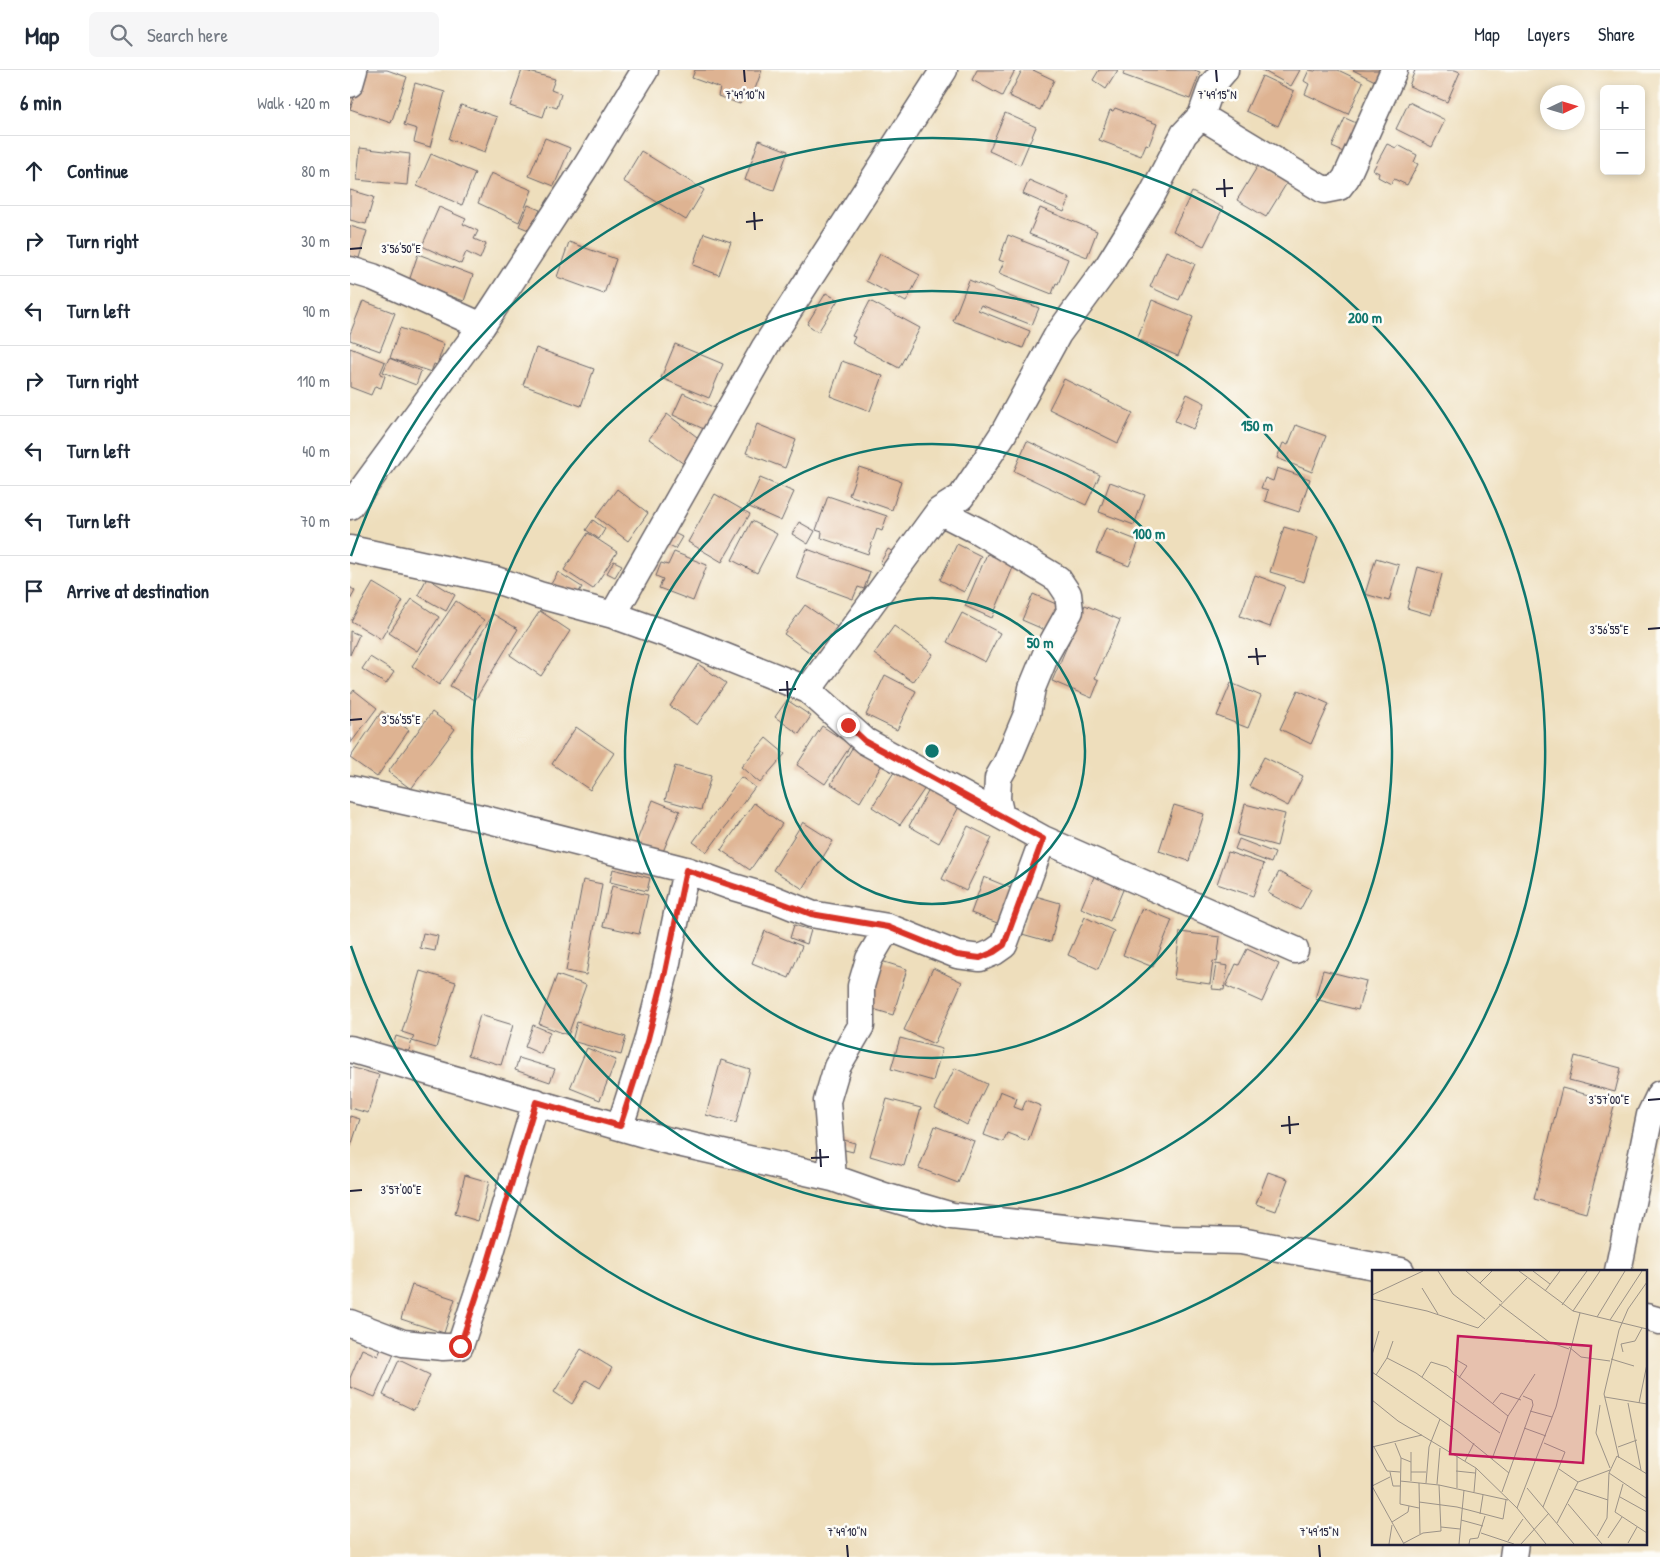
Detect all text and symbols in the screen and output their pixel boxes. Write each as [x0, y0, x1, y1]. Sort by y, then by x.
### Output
search box [89, 12, 439, 57]
text: Map [25, 19, 59, 51]
icon: search [107, 21, 135, 49]
text: Search here [147, 22, 228, 48]
text: Map [1474, 22, 1500, 47]
text: Layers [1528, 22, 1570, 47]
text: Share [1598, 22, 1635, 47]
north arrow [1540, 85, 1585, 130]
map controls [1600, 85, 1645, 175]
button: + [1600, 85, 1645, 130]
text: 7°49'10"N [725, 86, 765, 103]
text: 7°49'15"N [1197, 86, 1237, 103]
text: 6 min [20, 88, 62, 117]
text: Walk · 420 m [257, 92, 330, 114]
button: − [1600, 130, 1645, 175]
icon: ahead [20, 157, 48, 185]
text: Continue [67, 158, 128, 184]
text: 80 m [301, 160, 330, 182]
icon: right [20, 227, 48, 255]
text: Turn right [67, 228, 138, 254]
text: 30 m [301, 230, 330, 252]
text: 3°56'50"E [381, 240, 421, 257]
icon: left [20, 297, 48, 325]
text: Turn left [67, 298, 130, 324]
text: 90 m [302, 300, 330, 322]
text: 200 m [1348, 307, 1382, 328]
icon: right [20, 367, 48, 395]
text: Turn right [67, 368, 138, 394]
text: 110 m [297, 370, 330, 392]
text: 150 m [1241, 415, 1273, 436]
icon: left [20, 437, 48, 465]
text: Turn left [67, 438, 130, 464]
text: 40 m [302, 440, 330, 462]
icon: left [20, 507, 48, 535]
text: Turn left [67, 508, 130, 534]
text: 70 m [300, 510, 330, 532]
text: 100 m [1133, 523, 1165, 544]
icon: arrive [20, 577, 48, 605]
text: Arrive at destination [67, 578, 209, 604]
text: 3°56'55"E [1589, 621, 1629, 638]
text: 50 m [1027, 632, 1053, 653]
text: 3°56'55"E [381, 711, 421, 728]
route end [837, 714, 860, 737]
centre of rings [923, 742, 941, 760]
text: 3°57'00"E [1589, 1091, 1630, 1108]
text: 3°57'00"E [381, 1181, 422, 1198]
inset map [1372, 1270, 1648, 1544]
route start [449, 1335, 472, 1358]
text: 7°49'10"N [827, 1523, 867, 1540]
text: 7°49'15"N [1299, 1523, 1339, 1540]

